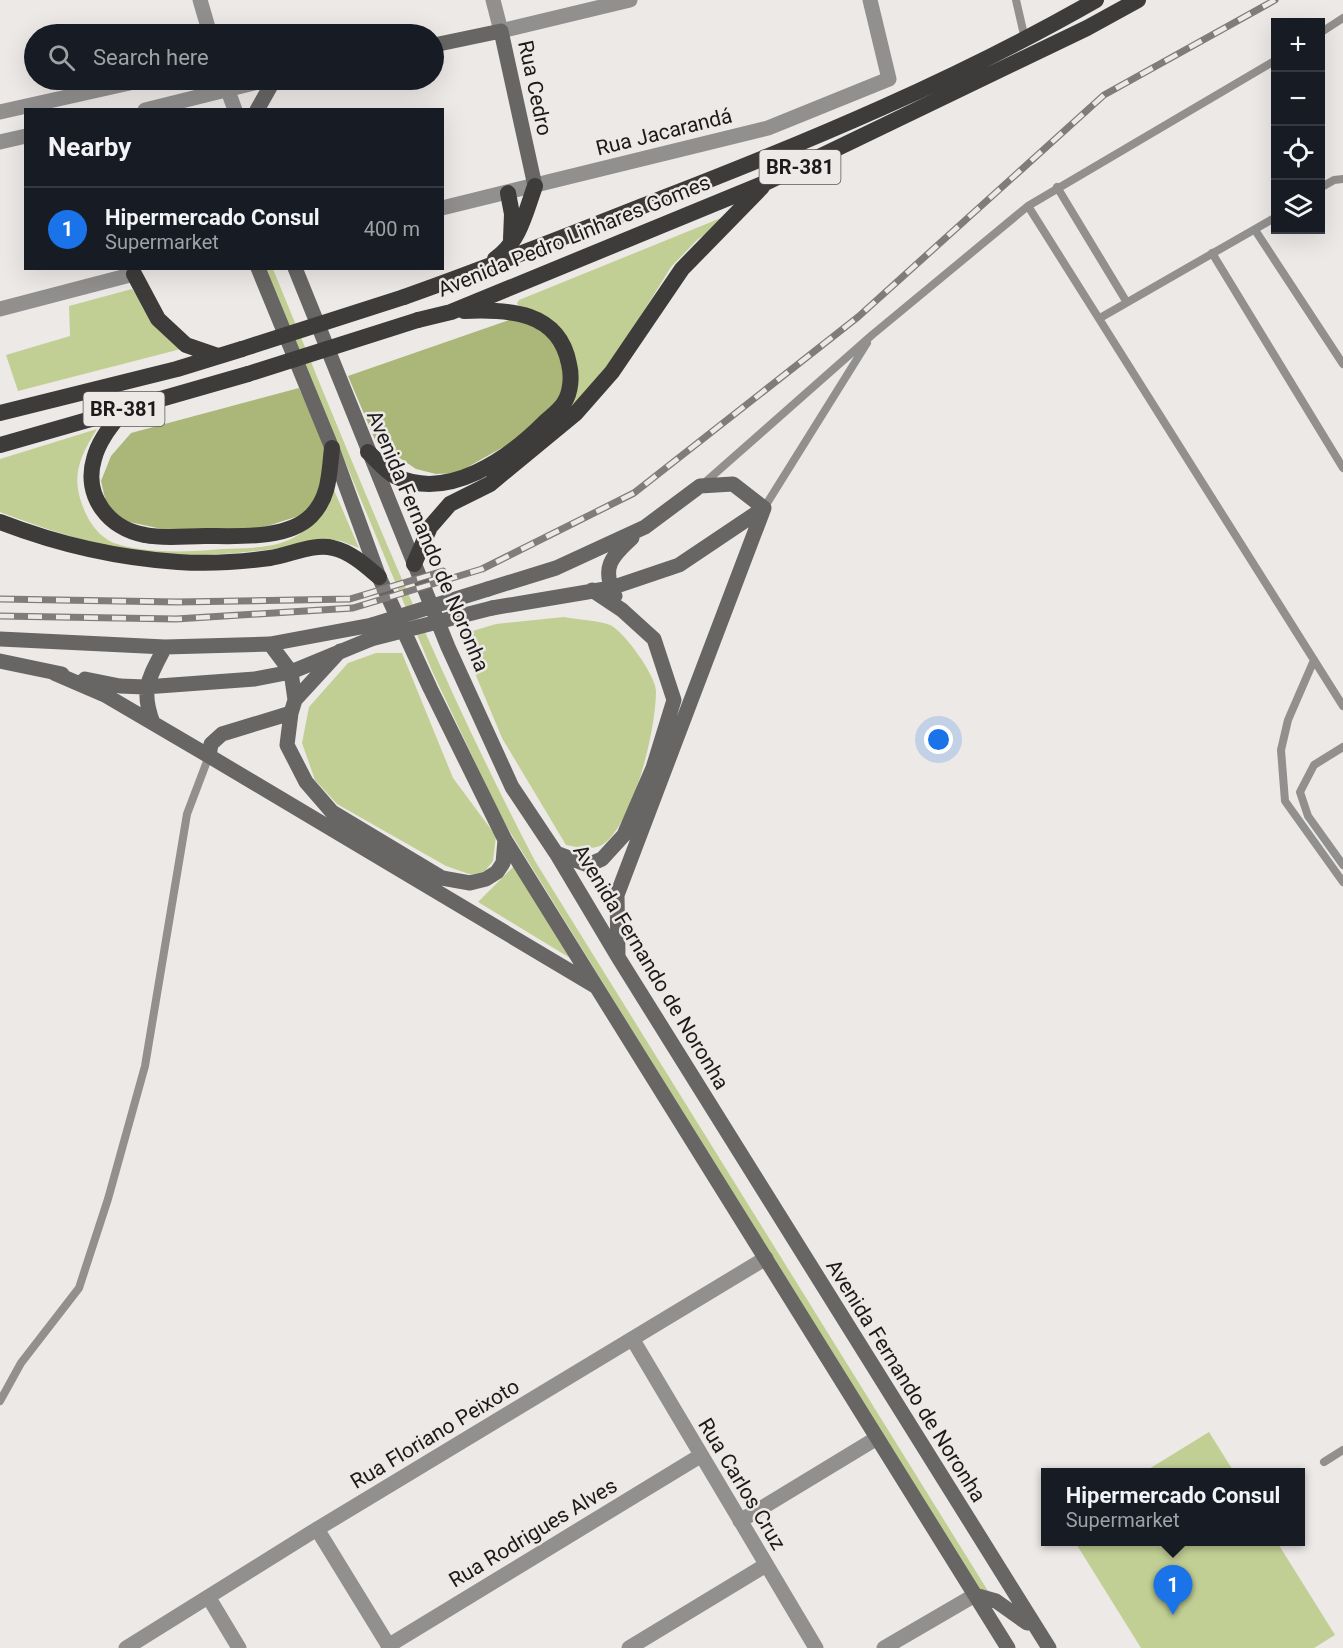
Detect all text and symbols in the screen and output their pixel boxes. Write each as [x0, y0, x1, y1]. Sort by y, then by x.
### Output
map controls [1271, 18, 1325, 234]
button: + [1271, 18, 1325, 72]
search box [24, 24, 444, 90]
street label: Rua Cedro [513, 38, 557, 138]
icon: search [45, 41, 78, 74]
text: Search here [93, 45, 209, 70]
button: − [1271, 72, 1325, 126]
street label: Rua Jacarandá [593, 103, 735, 161]
button: locate [1271, 126, 1325, 180]
text: Nearby [48, 132, 131, 162]
road number: BR-381 [760, 150, 840, 184]
street label: Avenida Pedro Linhares Gomes [434, 170, 714, 302]
button: layers [1271, 180, 1325, 234]
text: Hipermercado Consul [105, 205, 320, 230]
text: 1 [62, 217, 73, 241]
text: 400 m [364, 217, 420, 241]
text: Supermarket [105, 230, 219, 254]
road number: BR-381 [84, 392, 164, 426]
street label: Avenida Fernando de Noronha [362, 407, 494, 675]
your location [924, 725, 953, 754]
street label: Avenida Fernando de Noronha [568, 840, 734, 1094]
street label: Avenida Fernando de Noronha [821, 1255, 991, 1507]
street label: Rua Floriano Peixoto [346, 1374, 524, 1494]
street label: Rua Carlos Cruz [693, 1414, 791, 1554]
popup [1041, 1468, 1305, 1546]
street label: Rua Rodrigues Alves [445, 1473, 621, 1593]
text: Hipermercado Consul [1066, 1483, 1280, 1508]
text: Supermarket [1066, 1508, 1180, 1532]
pin: 1 [1154, 1566, 1192, 1615]

